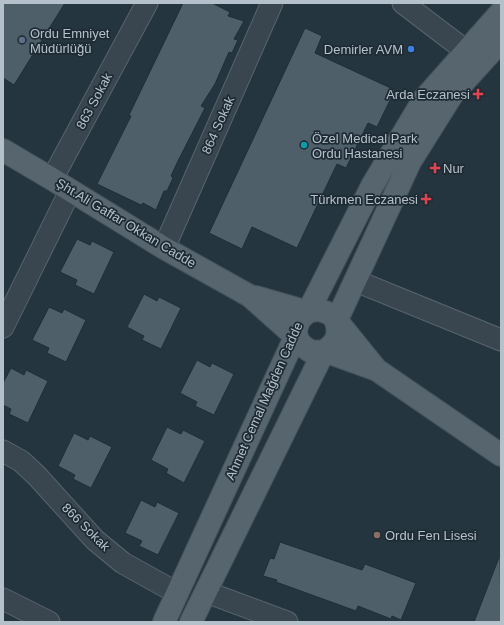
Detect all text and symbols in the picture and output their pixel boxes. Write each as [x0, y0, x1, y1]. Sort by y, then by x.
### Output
place label: Ordu Emniyet Müdürlüğü [30, 26, 110, 56]
marker: Ordu Emniyet Müdürlüğü [17, 35, 27, 45]
place label: Demirler AVM [324, 42, 403, 57]
marker: Demirler AVM [406, 44, 416, 54]
street label: 863 Sokak [73, 70, 115, 132]
place label: Arda Eczanesi [386, 87, 470, 102]
marker: Arda Eczanesi [473, 89, 483, 99]
street label: 864 Sokak [199, 93, 238, 156]
place label: Özel Medical Park Ordu Hastanesi [312, 131, 418, 161]
marker: Özel Medical Park Ordu Hastanesi [299, 140, 309, 150]
place label: Nur [443, 161, 465, 176]
marker: Nur [430, 163, 440, 173]
street label: Şht.Ali Gaffar Okkan Cadde [53, 175, 199, 271]
place label: Türkmen Eczanesi [310, 192, 418, 207]
marker: Türkmen Eczanesi [421, 194, 431, 204]
street label: Ahmet Cemal Mağden Cadde [222, 320, 306, 482]
street label: 866 Sokak [59, 500, 113, 554]
place label: Ordu Fen Lisesi [385, 528, 477, 543]
marker: Ordu Fen Lisesi [372, 530, 382, 540]

